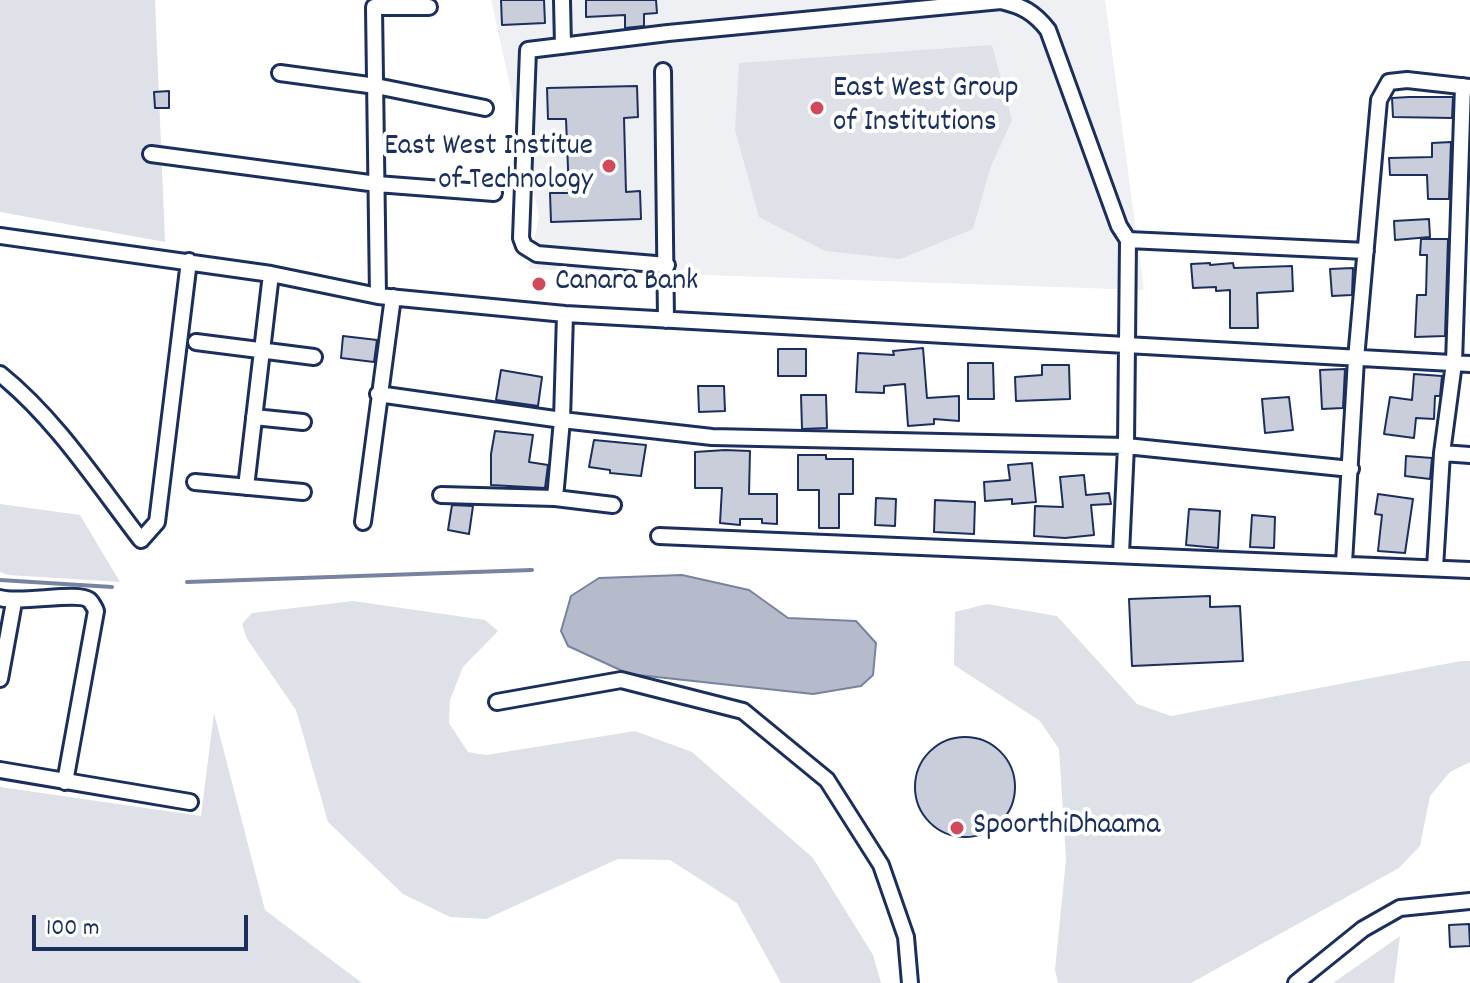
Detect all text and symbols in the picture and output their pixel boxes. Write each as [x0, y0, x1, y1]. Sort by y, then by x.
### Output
place label: East West Group of Institutions [833, 73, 1019, 144]
marker: East West Group of Institutions [808, 99, 826, 117]
place label: East West Institue of Technology [384, 131, 593, 202]
marker: East West Institue of Technology [600, 157, 618, 175]
place label: Canara Bank [555, 266, 698, 302]
marker: Canara Bank [530, 275, 548, 293]
place label: SpoorthiDhaama [973, 810, 1160, 846]
marker: SpoorthiDhaama [948, 819, 966, 837]
scale bar [36, 899, 252, 949]
text: 100 m [46, 912, 99, 946]

